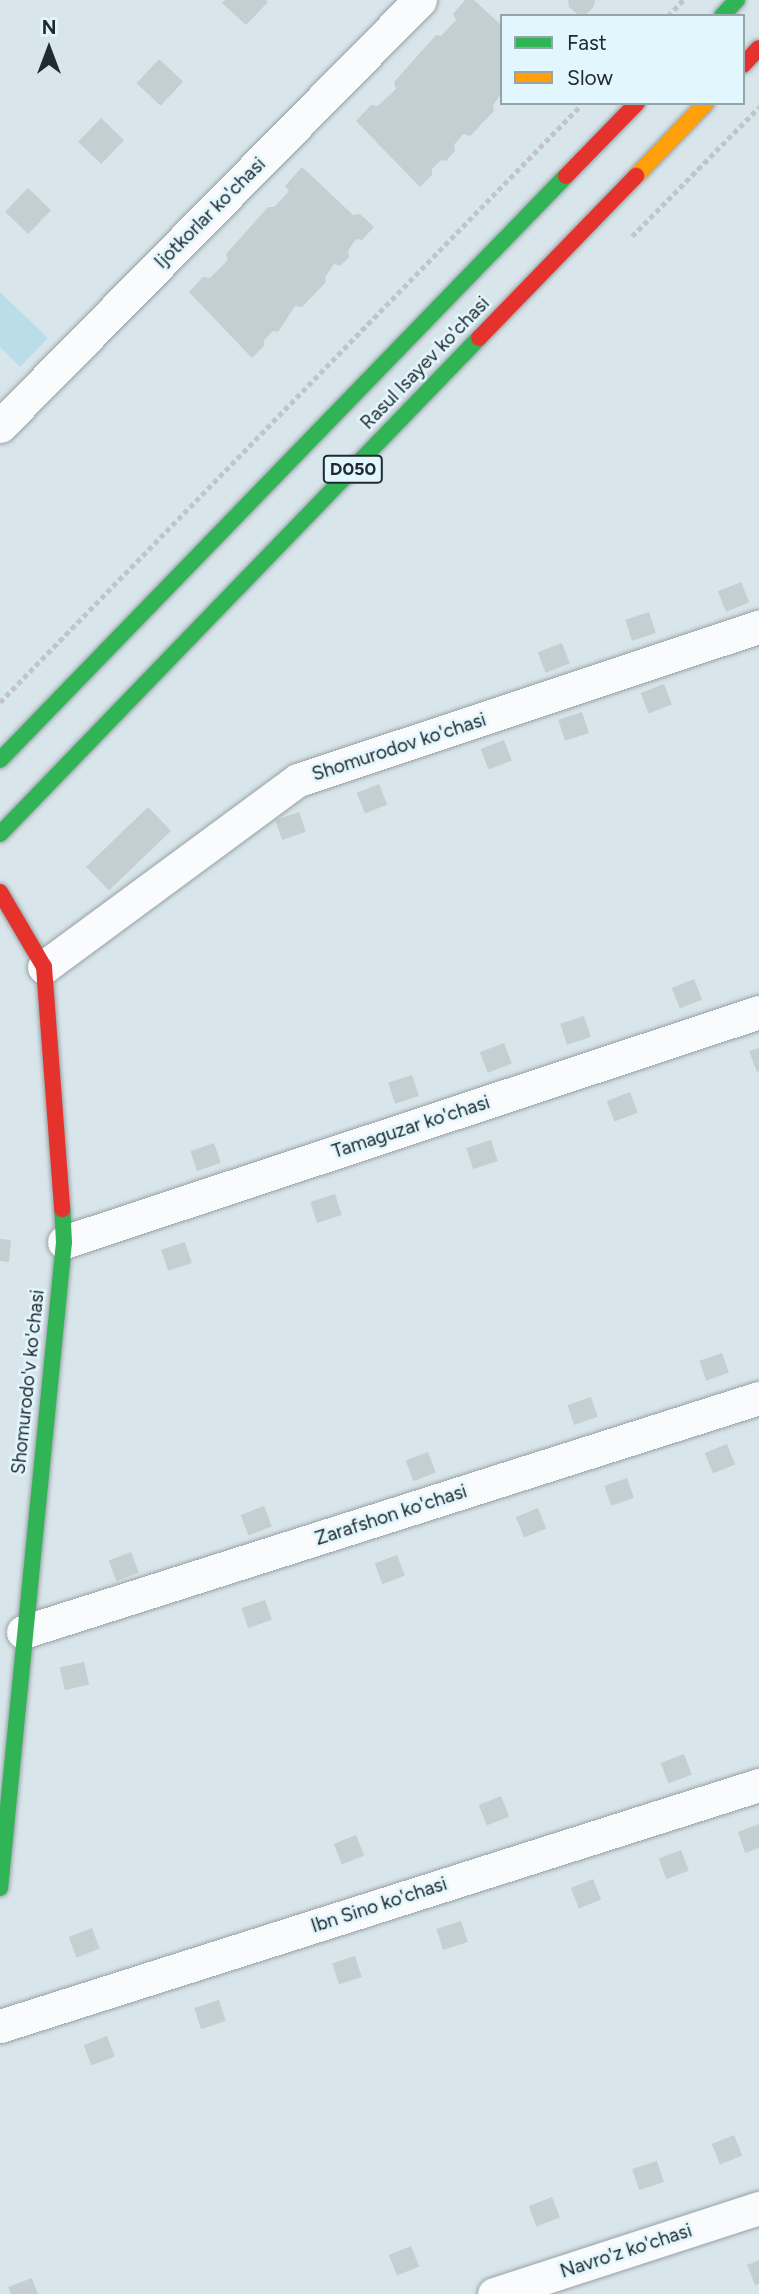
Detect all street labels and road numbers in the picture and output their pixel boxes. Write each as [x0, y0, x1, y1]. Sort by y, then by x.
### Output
street label: Ijotkorlar ko'chasi [150, 153, 270, 273]
street label: Rasul Isayev ko'chasi [356, 292, 494, 434]
road number: D050 [322, 454, 384, 484]
street label: Shomurodov ko'chasi [309, 708, 489, 786]
street label: Tamaguzar ko'chasi [329, 1091, 493, 1163]
street label: Shomurodo'v ko'chasi [7, 1288, 49, 1476]
street label: Zarafshon ko'chasi [312, 1480, 470, 1550]
street label: Ibn Sino ko'chasi [308, 1872, 450, 1938]
street label: Navro'z ko'chasi [557, 2219, 695, 2283]

